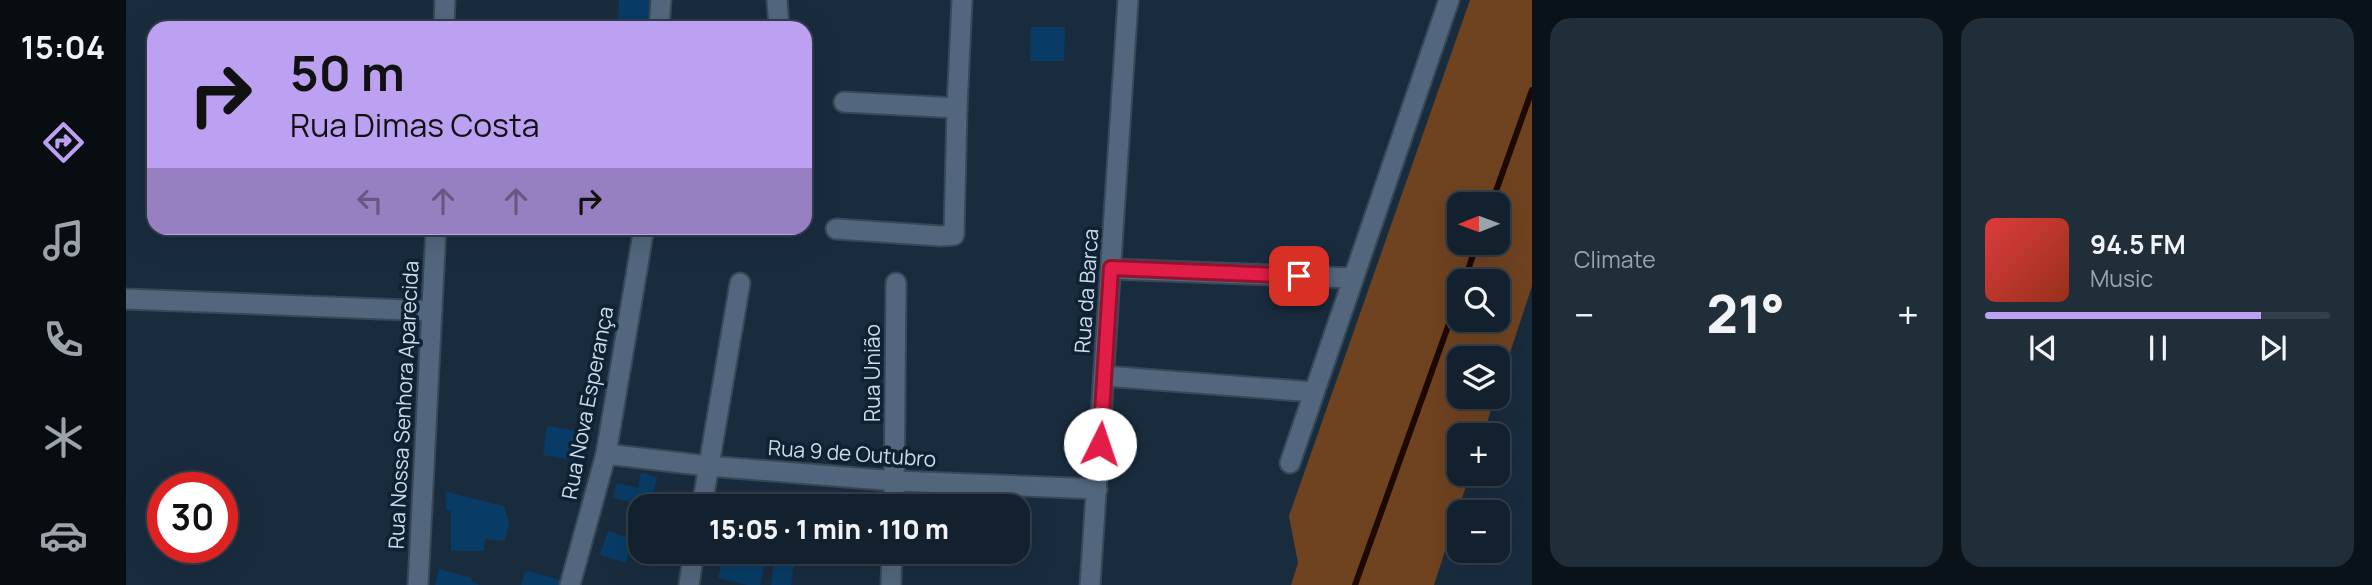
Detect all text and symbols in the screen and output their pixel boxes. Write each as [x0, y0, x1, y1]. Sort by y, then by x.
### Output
text: 15:04 [21, 25, 105, 69]
text: 50 m [290, 39, 405, 106]
icon: right [175, 49, 266, 140]
text: Rua Dimas Costa [290, 103, 540, 147]
icon: directions [39, 118, 88, 167]
icon: left [351, 182, 389, 220]
icon: ahead [424, 182, 462, 220]
icon: ahead [497, 182, 535, 220]
icon: right [570, 182, 608, 220]
north arrow [1447, 192, 1510, 256]
map controls [1447, 192, 1510, 563]
icon: music [39, 216, 88, 265]
text: 94.5 FM [2090, 226, 2186, 262]
street label: Rua da Barca [1068, 228, 1104, 354]
text: Climate [1574, 243, 1656, 275]
pin [1269, 246, 1329, 306]
icon: arrive [1280, 257, 1318, 295]
street label: Rua Nossa Senhora Aparecida [381, 260, 425, 550]
text: Music [2090, 262, 2153, 294]
button: search [1447, 269, 1510, 332]
text: 21° [1707, 278, 1785, 349]
text: − [1574, 288, 1595, 340]
text: + [1897, 288, 1919, 340]
street label: Rua Nova Esperança [555, 304, 619, 502]
icon: phone [39, 315, 88, 364]
street label: Rua União [858, 324, 886, 422]
icon: previous [2024, 329, 2062, 367]
icon: pause [2139, 329, 2177, 367]
icon: next [2254, 329, 2292, 367]
button: layers [1447, 346, 1510, 409]
position arrow [1063, 407, 1137, 481]
icon: climate [39, 413, 88, 462]
button: + [1447, 423, 1510, 486]
street label: Rua 9 de Outubro [767, 433, 937, 473]
speed limit sign: 30 [147, 472, 238, 563]
button: − [1447, 500, 1510, 563]
icon: car [39, 511, 88, 560]
text: 15:05 · 1 min · 110 m [709, 511, 949, 547]

